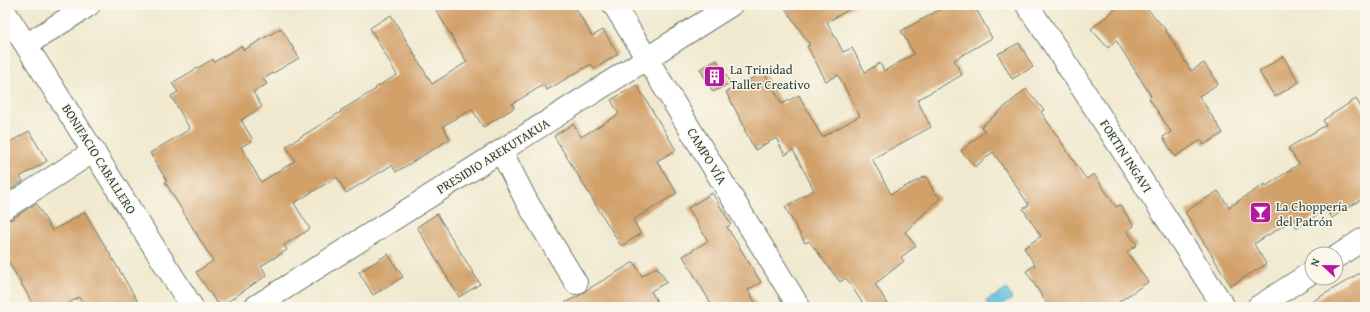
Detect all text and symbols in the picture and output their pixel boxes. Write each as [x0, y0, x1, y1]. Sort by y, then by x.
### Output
place label: La Trinidad Taller Creativo [730, 60, 810, 94]
building icon: La Trinidad Taller Creativo [702, 63, 728, 89]
street label: BONIFACIO CABALLERO [57, 100, 141, 218]
street label: PRESIDIO AREKUTAKUA [433, 113, 553, 199]
street label: FORTIN INGAVI [1095, 116, 1157, 196]
street label: CAMPO VÍA [683, 124, 732, 188]
place label: La Choppería del Patrón [1276, 197, 1348, 231]
bar icon: La Choppería del Patrón [1247, 200, 1273, 226]
north arrow [1304, 246, 1344, 286]
text: N [1306, 255, 1324, 269]

